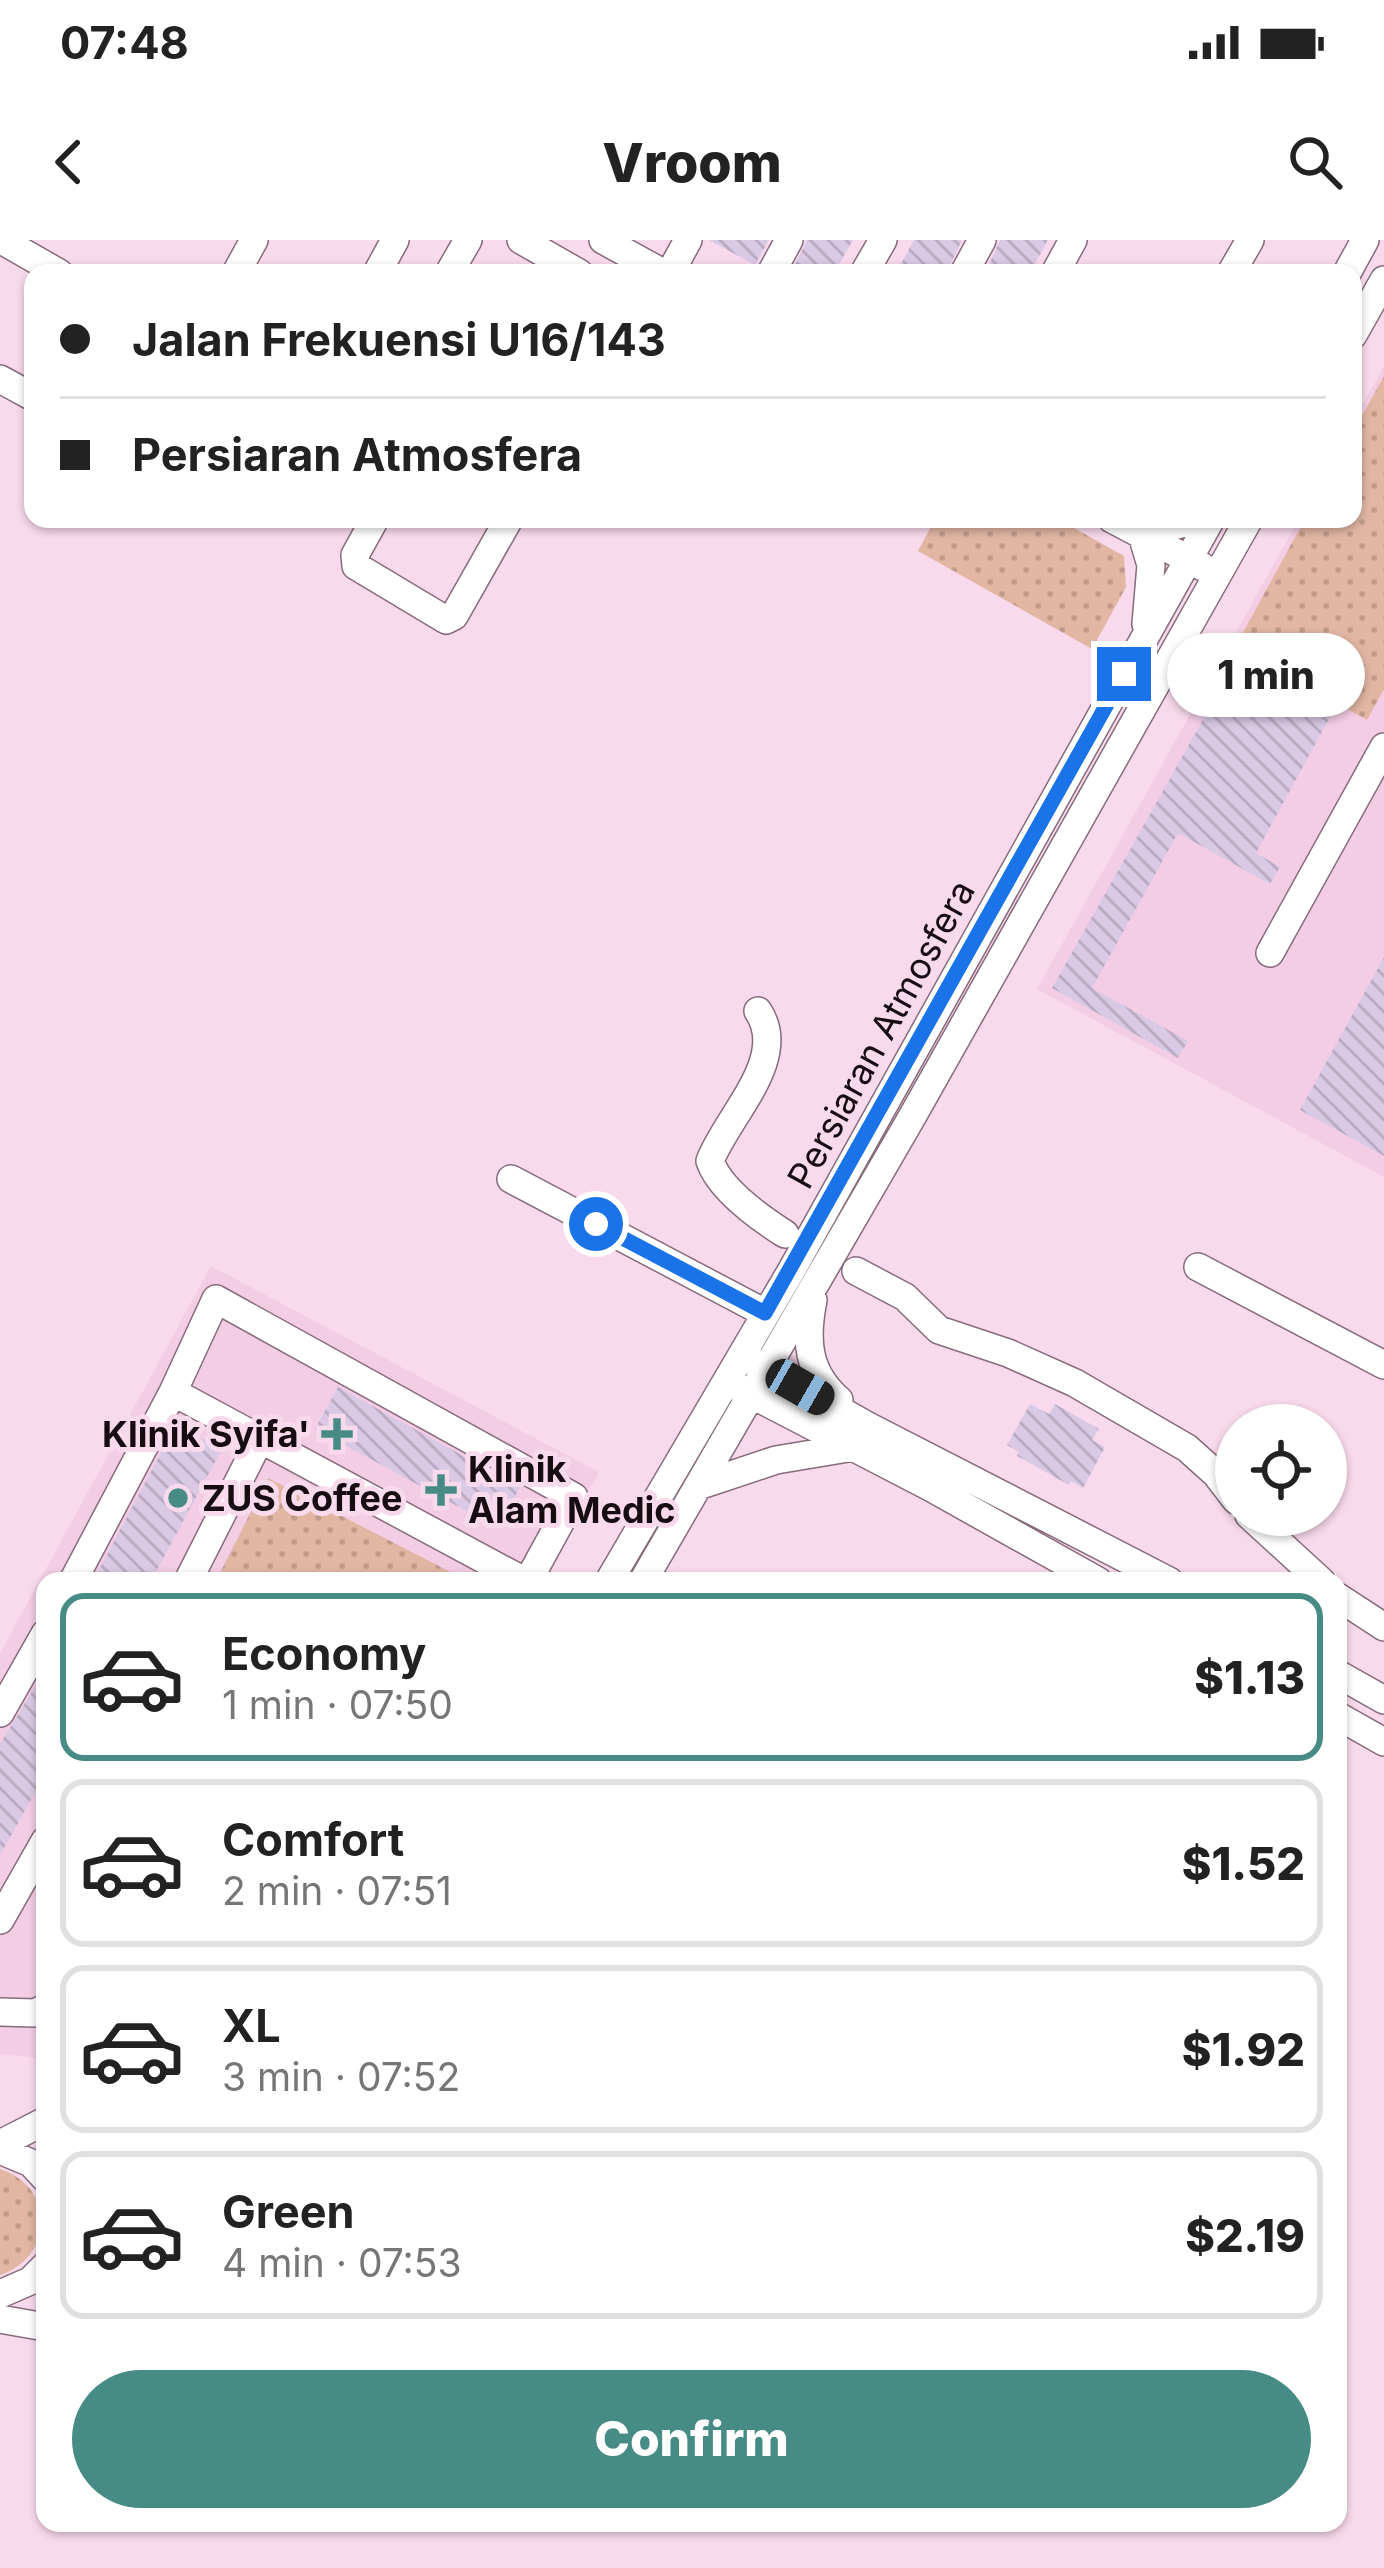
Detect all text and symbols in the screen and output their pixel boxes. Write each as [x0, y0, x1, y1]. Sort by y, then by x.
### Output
text: 07:48 [60, 15, 189, 70]
icon: back [36, 129, 102, 195]
icon: search [1282, 129, 1348, 195]
text: Vroom [602, 130, 782, 195]
text: Jalan Frekuensi U16/143 [132, 312, 666, 367]
text: Persiaran Atmosfera [132, 427, 582, 482]
callout: 1 min [1166, 632, 1364, 716]
route end [1097, 647, 1151, 701]
text: 1 min [1217, 651, 1315, 698]
street label: Persiaran Atmosfera [778, 872, 984, 1196]
route start [569, 1197, 623, 1251]
car [760, 1353, 840, 1421]
map controls [1215, 1404, 1347, 1536]
button: locate [1215, 1404, 1347, 1536]
place label: Klinik Syifa' [102, 1412, 310, 1456]
marker: Klinik Syifa' [321, 1418, 353, 1450]
place label: Klinik Alam Medic [468, 1447, 676, 1532]
marker: Klinik Alam Medic [425, 1474, 457, 1506]
place label: ZUS Coffee [202, 1476, 402, 1520]
marker: ZUS Coffee [165, 1485, 191, 1511]
icon: car [78, 1623, 186, 1731]
text: Economy [222, 1626, 426, 1681]
text: $1.13 [1194, 1650, 1305, 1705]
text: 1 min · 07:50 [222, 1681, 453, 1728]
icon: car [78, 1809, 186, 1917]
text: Comfort [222, 1812, 404, 1867]
text: $1.52 [1182, 1836, 1305, 1891]
text: 2 min · 07:51 [222, 1867, 452, 1914]
icon: car [78, 1995, 186, 2103]
text: XL [222, 1998, 281, 2053]
text: $1.92 [1182, 2022, 1305, 2077]
text: 3 min · 07:52 [222, 2053, 460, 2100]
icon: car [78, 2181, 186, 2289]
text: Green [222, 2184, 355, 2239]
text: $2.19 [1185, 2208, 1305, 2263]
text: 4 min · 07:53 [222, 2239, 462, 2286]
button: Confirm [72, 2370, 1311, 2508]

